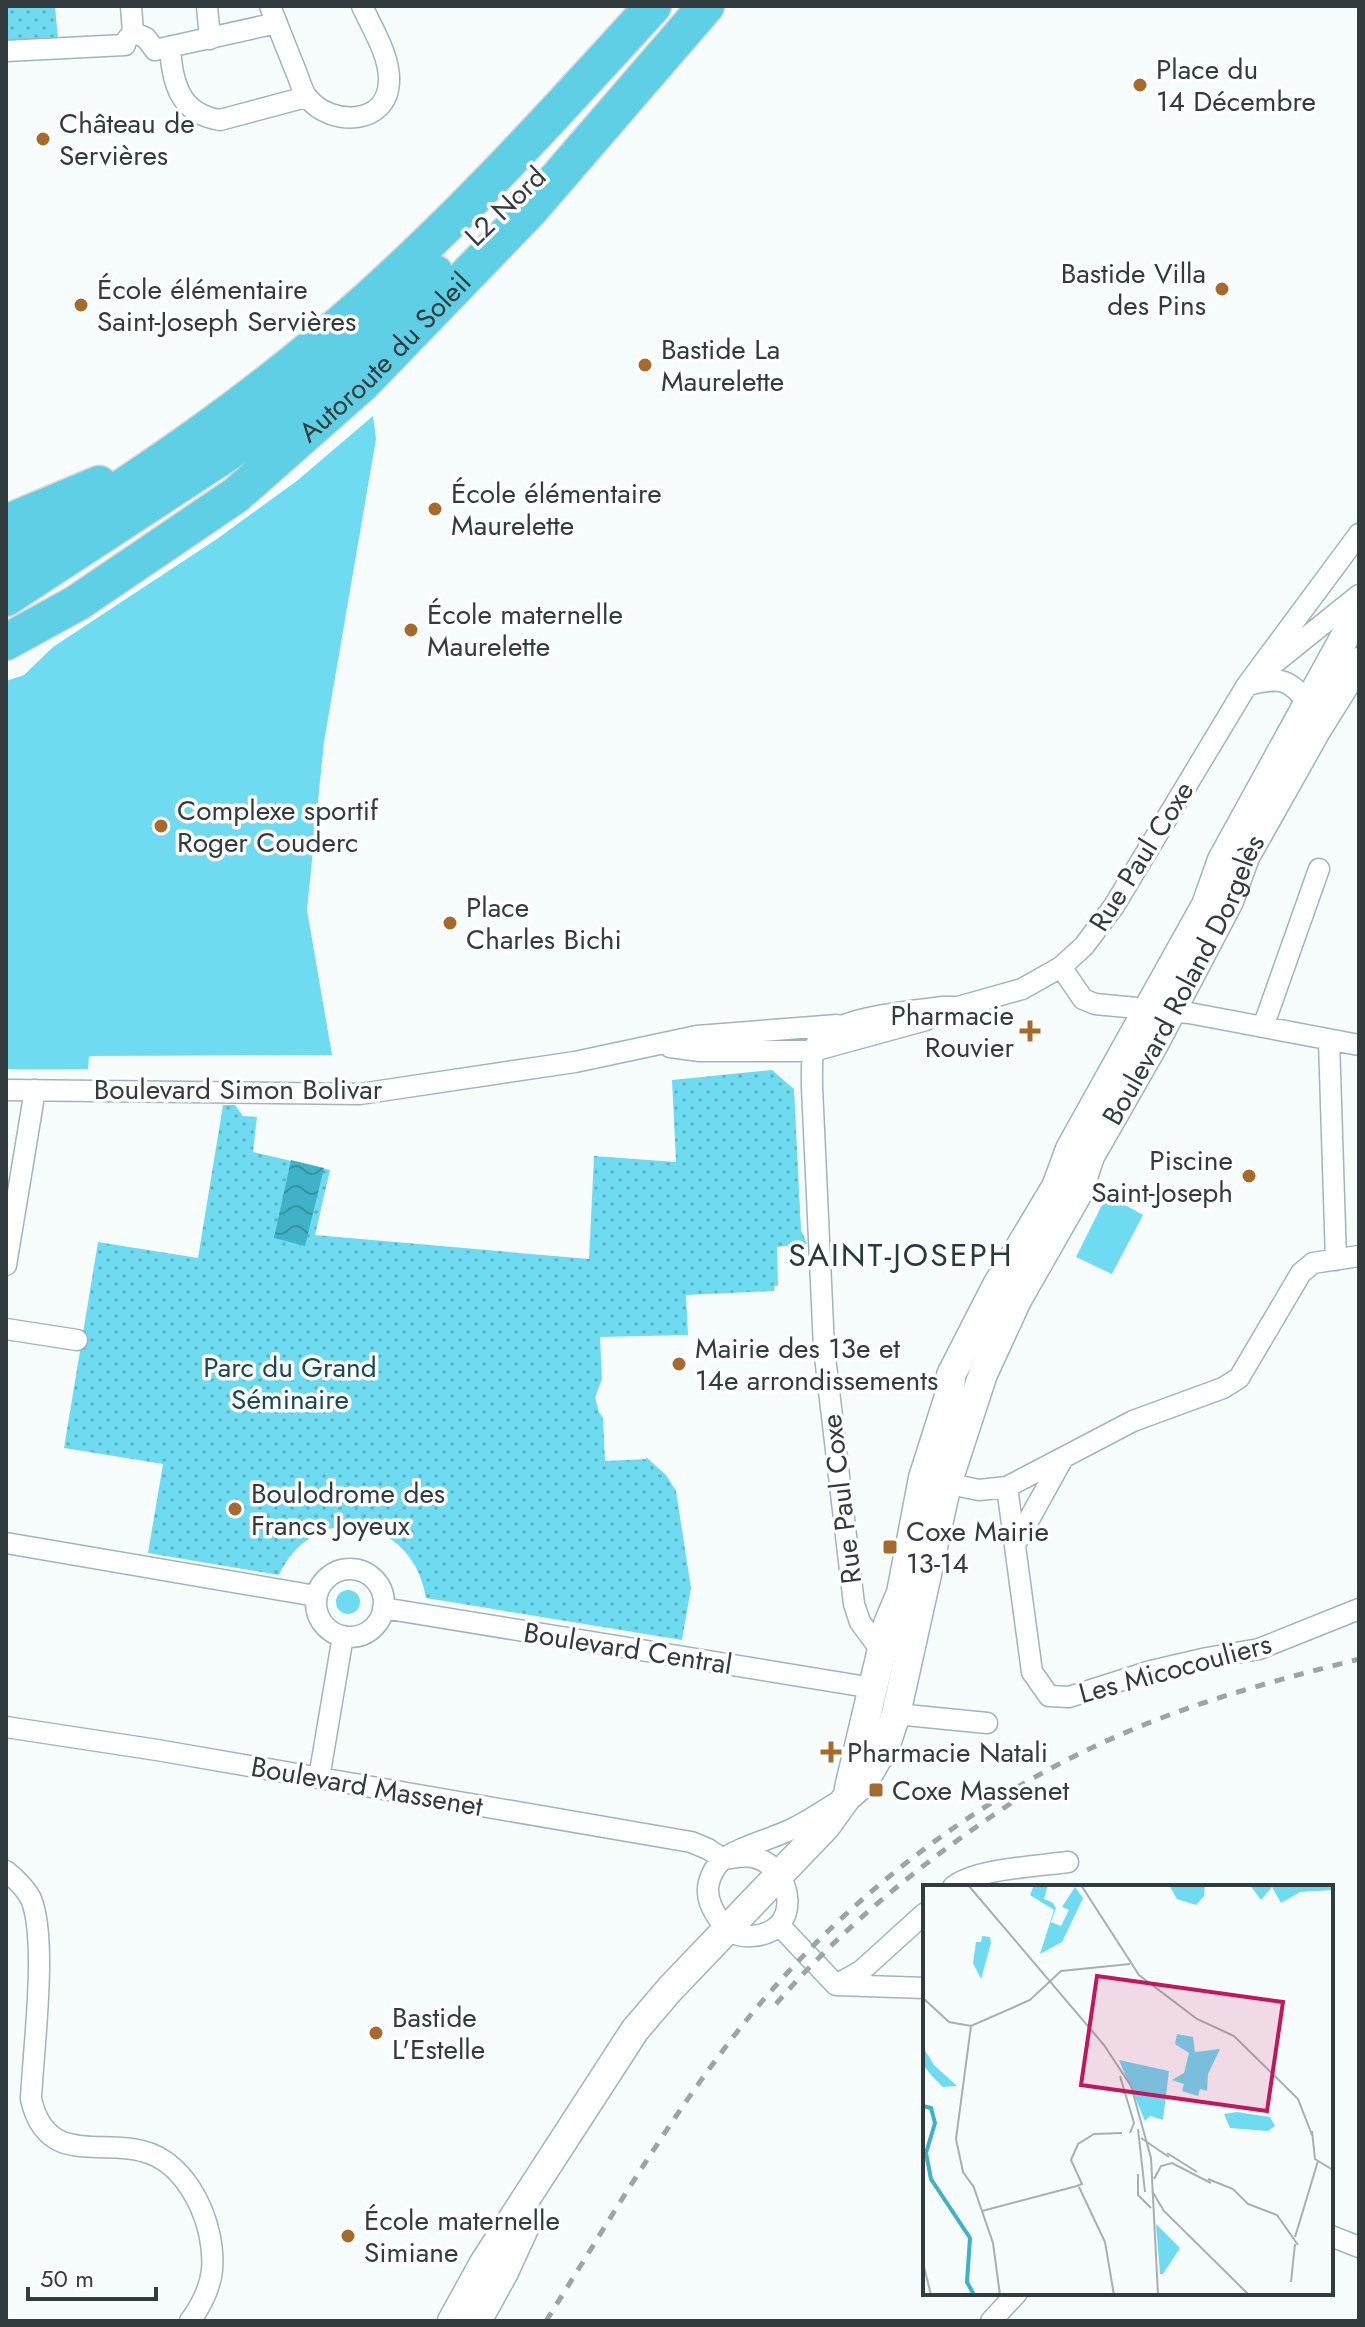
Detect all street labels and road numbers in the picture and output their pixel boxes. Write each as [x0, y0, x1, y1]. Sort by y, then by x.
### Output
street label: L2 Nord [455, 157, 555, 256]
street label: Autoroute du Soleil [289, 263, 480, 452]
street label: Rue Paul Coxe [1079, 773, 1204, 939]
street label: Boulevard Roland Dorgelès [1092, 827, 1275, 1133]
street label: Boulevard Simon Bolivar [94, 1069, 383, 1110]
street label: Rue Paul Coxe [811, 1412, 872, 1586]
street label: Boulevard Central [521, 1612, 735, 1685]
street label: Les Micocouliers [1074, 1623, 1276, 1714]
street label: Boulevard Massenet [248, 1746, 486, 1827]

